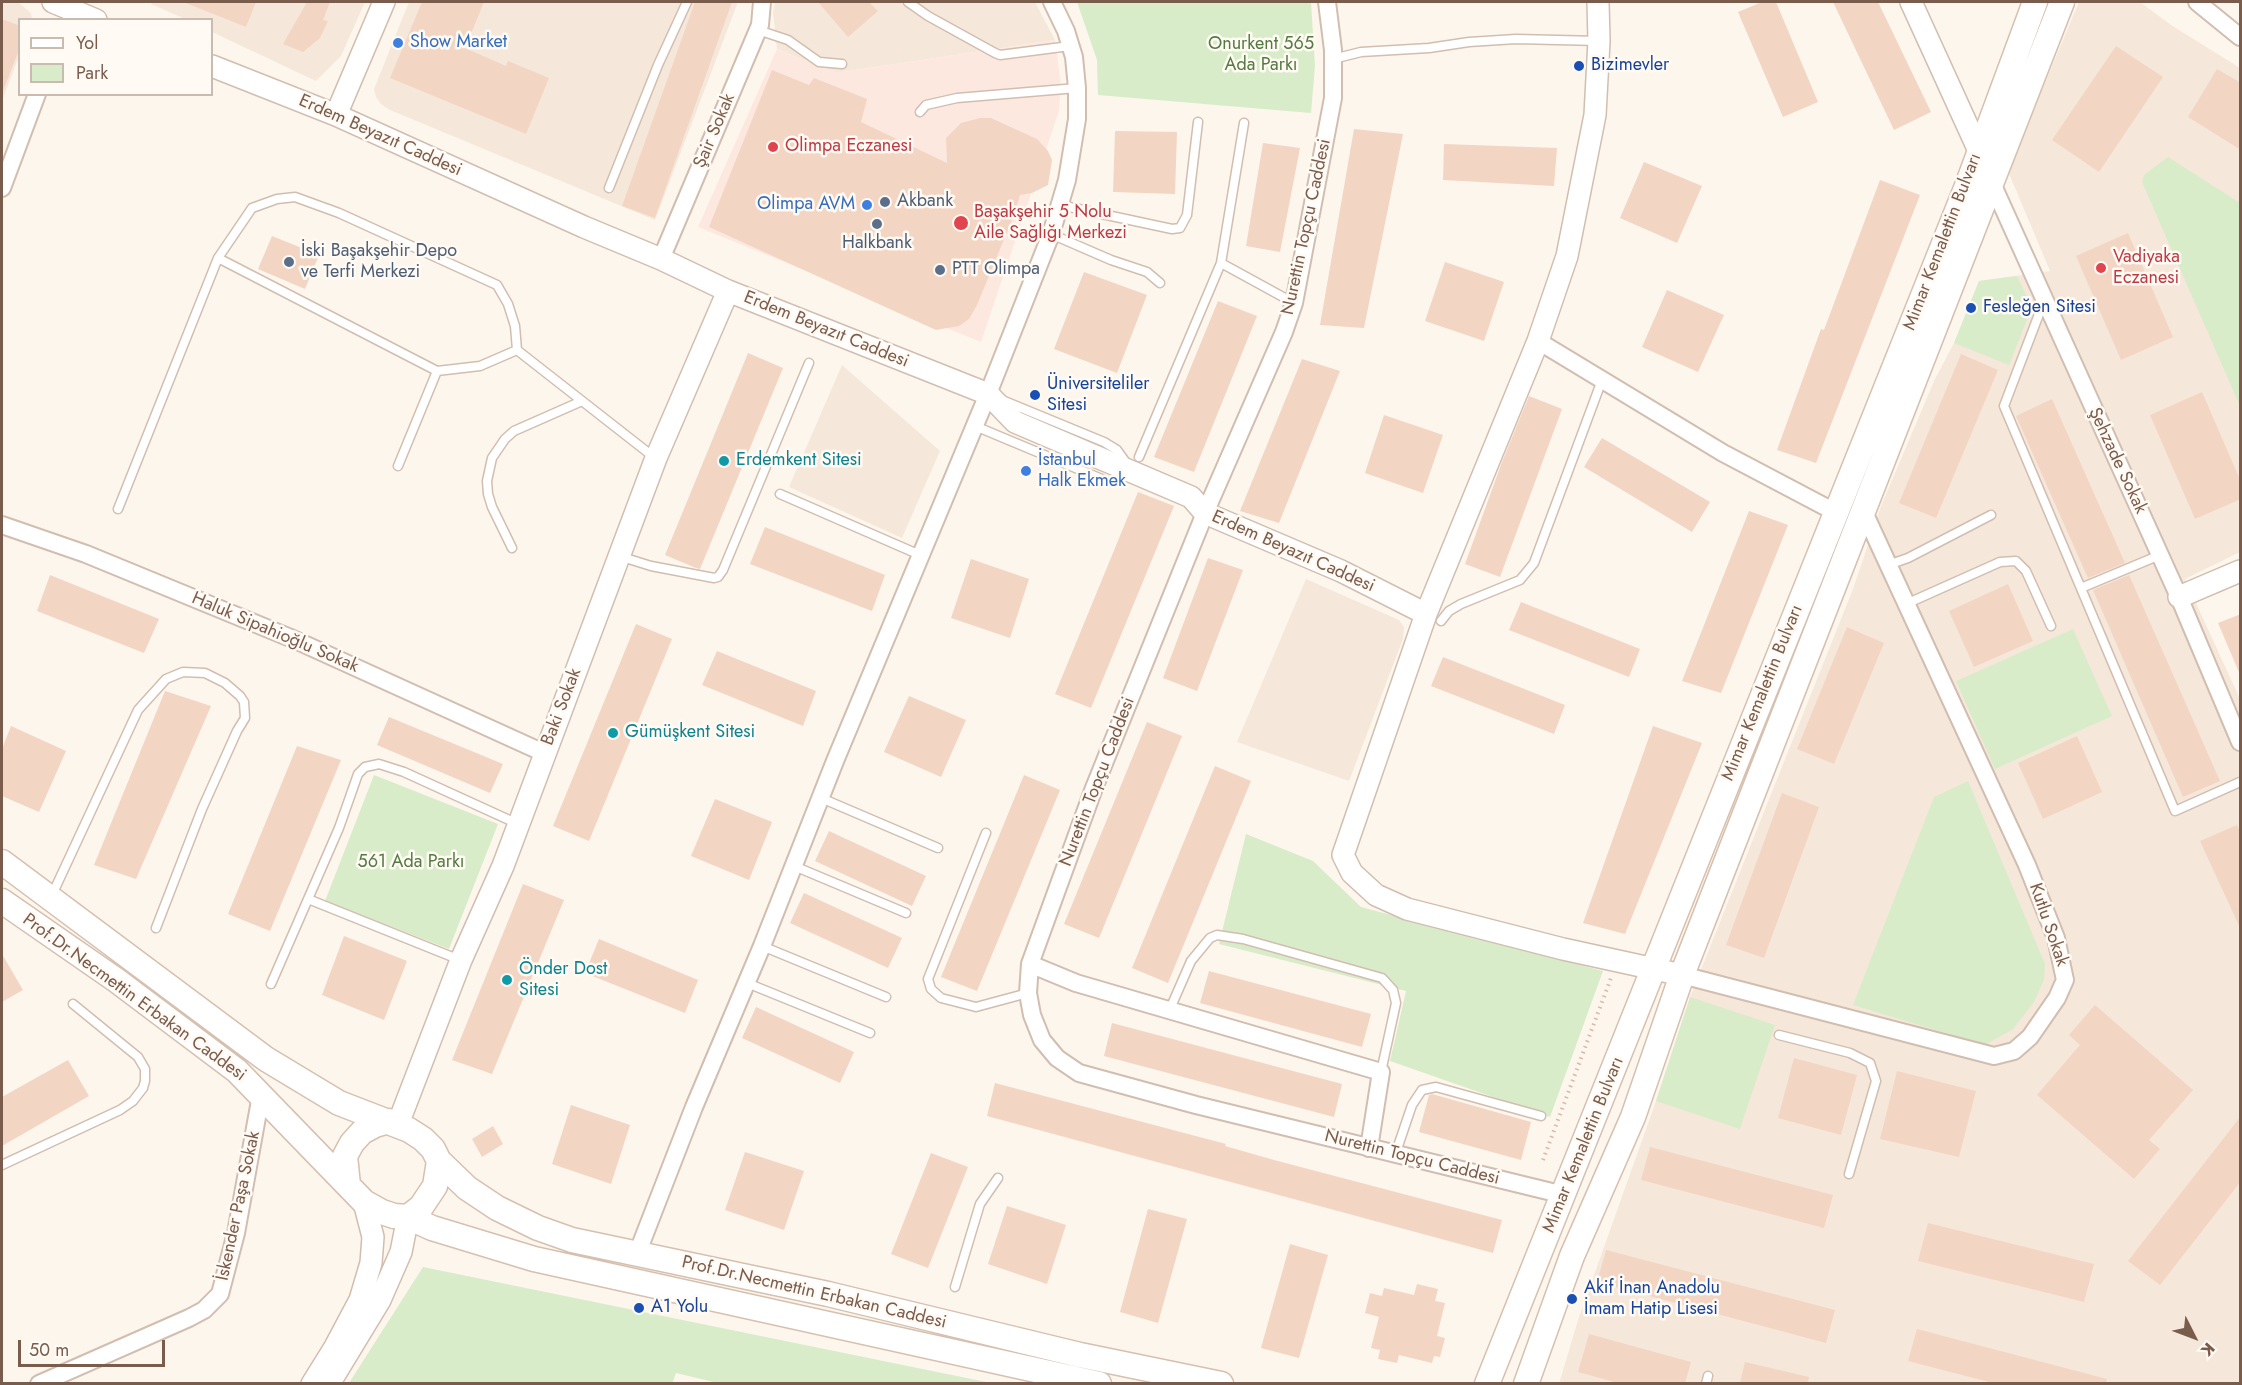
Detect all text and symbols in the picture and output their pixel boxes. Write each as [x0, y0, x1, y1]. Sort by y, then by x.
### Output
legend [18, 18, 213, 96]
text: Yol [76, 30, 98, 56]
place label: Show Market [410, 32, 507, 54]
park label: Onurkent 565 Ada Parkı [1208, 34, 1314, 76]
marker: Show Market [391, 36, 405, 50]
place label: Bizimevler [1591, 55, 1669, 77]
marker: Bizimevler [1572, 59, 1586, 73]
text: Park [76, 60, 108, 86]
street label: Erdem Beyazıt Caddesi [295, 90, 465, 182]
street label: Şair Sokak [690, 90, 740, 172]
place label: Olimpa Eczanesi [785, 136, 912, 158]
street label: Nurettin Topçu Caddesi [1278, 137, 1336, 317]
marker: Olimpa Eczanesi [766, 140, 780, 154]
street label: Mimar Kemalettin Bulvarı [1899, 150, 1987, 334]
place label: Akbank [897, 191, 953, 213]
place label: Olimpa AVM [757, 194, 855, 216]
marker: Akbank [878, 195, 892, 209]
marker: Olimpa AVM [860, 198, 874, 212]
place label: Başakşehir 5 Nolu Aile Sağlığı Merkezi [974, 202, 1127, 244]
marker: Başakşehir 5 Nolu Aile Sağlığı Merkezi [952, 214, 970, 232]
marker: Halkbank [870, 217, 884, 231]
place label: Halkbank [842, 233, 912, 255]
place label: İski Başakşehir Depo ve Terfi Merkezi [301, 241, 457, 284]
place label: Vadiyaka Eczanesi [2113, 247, 2180, 290]
marker: İski Başakşehir Depo ve Terfi Merkezi [282, 255, 296, 269]
place label: PTT Olimpa [952, 259, 1040, 281]
marker: Vadiyaka Eczanesi [2094, 261, 2108, 275]
marker: PTT Olimpa [933, 263, 947, 277]
street label: Erdem Beyazıt Caddesi [740, 287, 912, 373]
place label: Fesleğen Sitesi [1983, 297, 2096, 319]
marker: Fesleğen Sitesi [1964, 301, 1978, 315]
place label: Üniversiteliler Sitesi [1047, 374, 1149, 416]
marker: Üniversiteliler Sitesi [1028, 388, 1042, 402]
street label: Şehzade Sokak [2083, 404, 2151, 518]
place label: Erdemkent Sitesi [736, 450, 862, 472]
place label: İstanbul Halk Ekmek [1038, 450, 1126, 492]
marker: Erdemkent Sitesi [717, 454, 731, 468]
marker: İstanbul Halk Ekmek [1019, 464, 1033, 478]
street label: Erdem Beyazıt Caddesi [1208, 506, 1378, 598]
street label: Haluk Sipahioğlu Sokak [188, 588, 362, 678]
street label: Mimar Kemalettin Bulvarı [1718, 602, 1808, 784]
street label: Baki Sokak [537, 665, 587, 749]
street label: Nurettin Topçu Caddesi [1056, 694, 1140, 870]
place label: Gümüşkent Sitesi [625, 722, 755, 744]
marker: Gümüşkent Sitesi [606, 726, 620, 740]
park label: 561 Ada Parkı [358, 852, 464, 874]
street label: Kutlu Sokak [2024, 881, 2072, 969]
street label: Prof.Dr.Necmettin Erbakan Caddesi [18, 910, 250, 1086]
place label: Önder Dost Sitesi [519, 959, 607, 1002]
marker: Önder Dost Sitesi [500, 973, 514, 987]
street label: Mimar Kemalettin Bulvarı [1539, 1054, 1629, 1236]
street label: Nurettin Topçu Caddesi [1322, 1126, 1502, 1190]
street label: İskender Paşa Sokak [213, 1129, 265, 1283]
street label: Prof.Dr.Necmettin Erbakan Caddesi [680, 1252, 948, 1334]
place label: Akif İnan Anadolu İmam Hatip Lisesi [1584, 1278, 1720, 1320]
marker: Akif İnan Anadolu İmam Hatip Lisesi [1565, 1292, 1579, 1306]
place label: A1 Yolu [651, 1297, 708, 1319]
marker: A1 Yolu [632, 1301, 646, 1315]
north arrow [2164, 1307, 2224, 1367]
scale bar [21, 1328, 168, 1366]
text: 50 m [29, 1337, 69, 1363]
text: K [2195, 1338, 2220, 1361]

